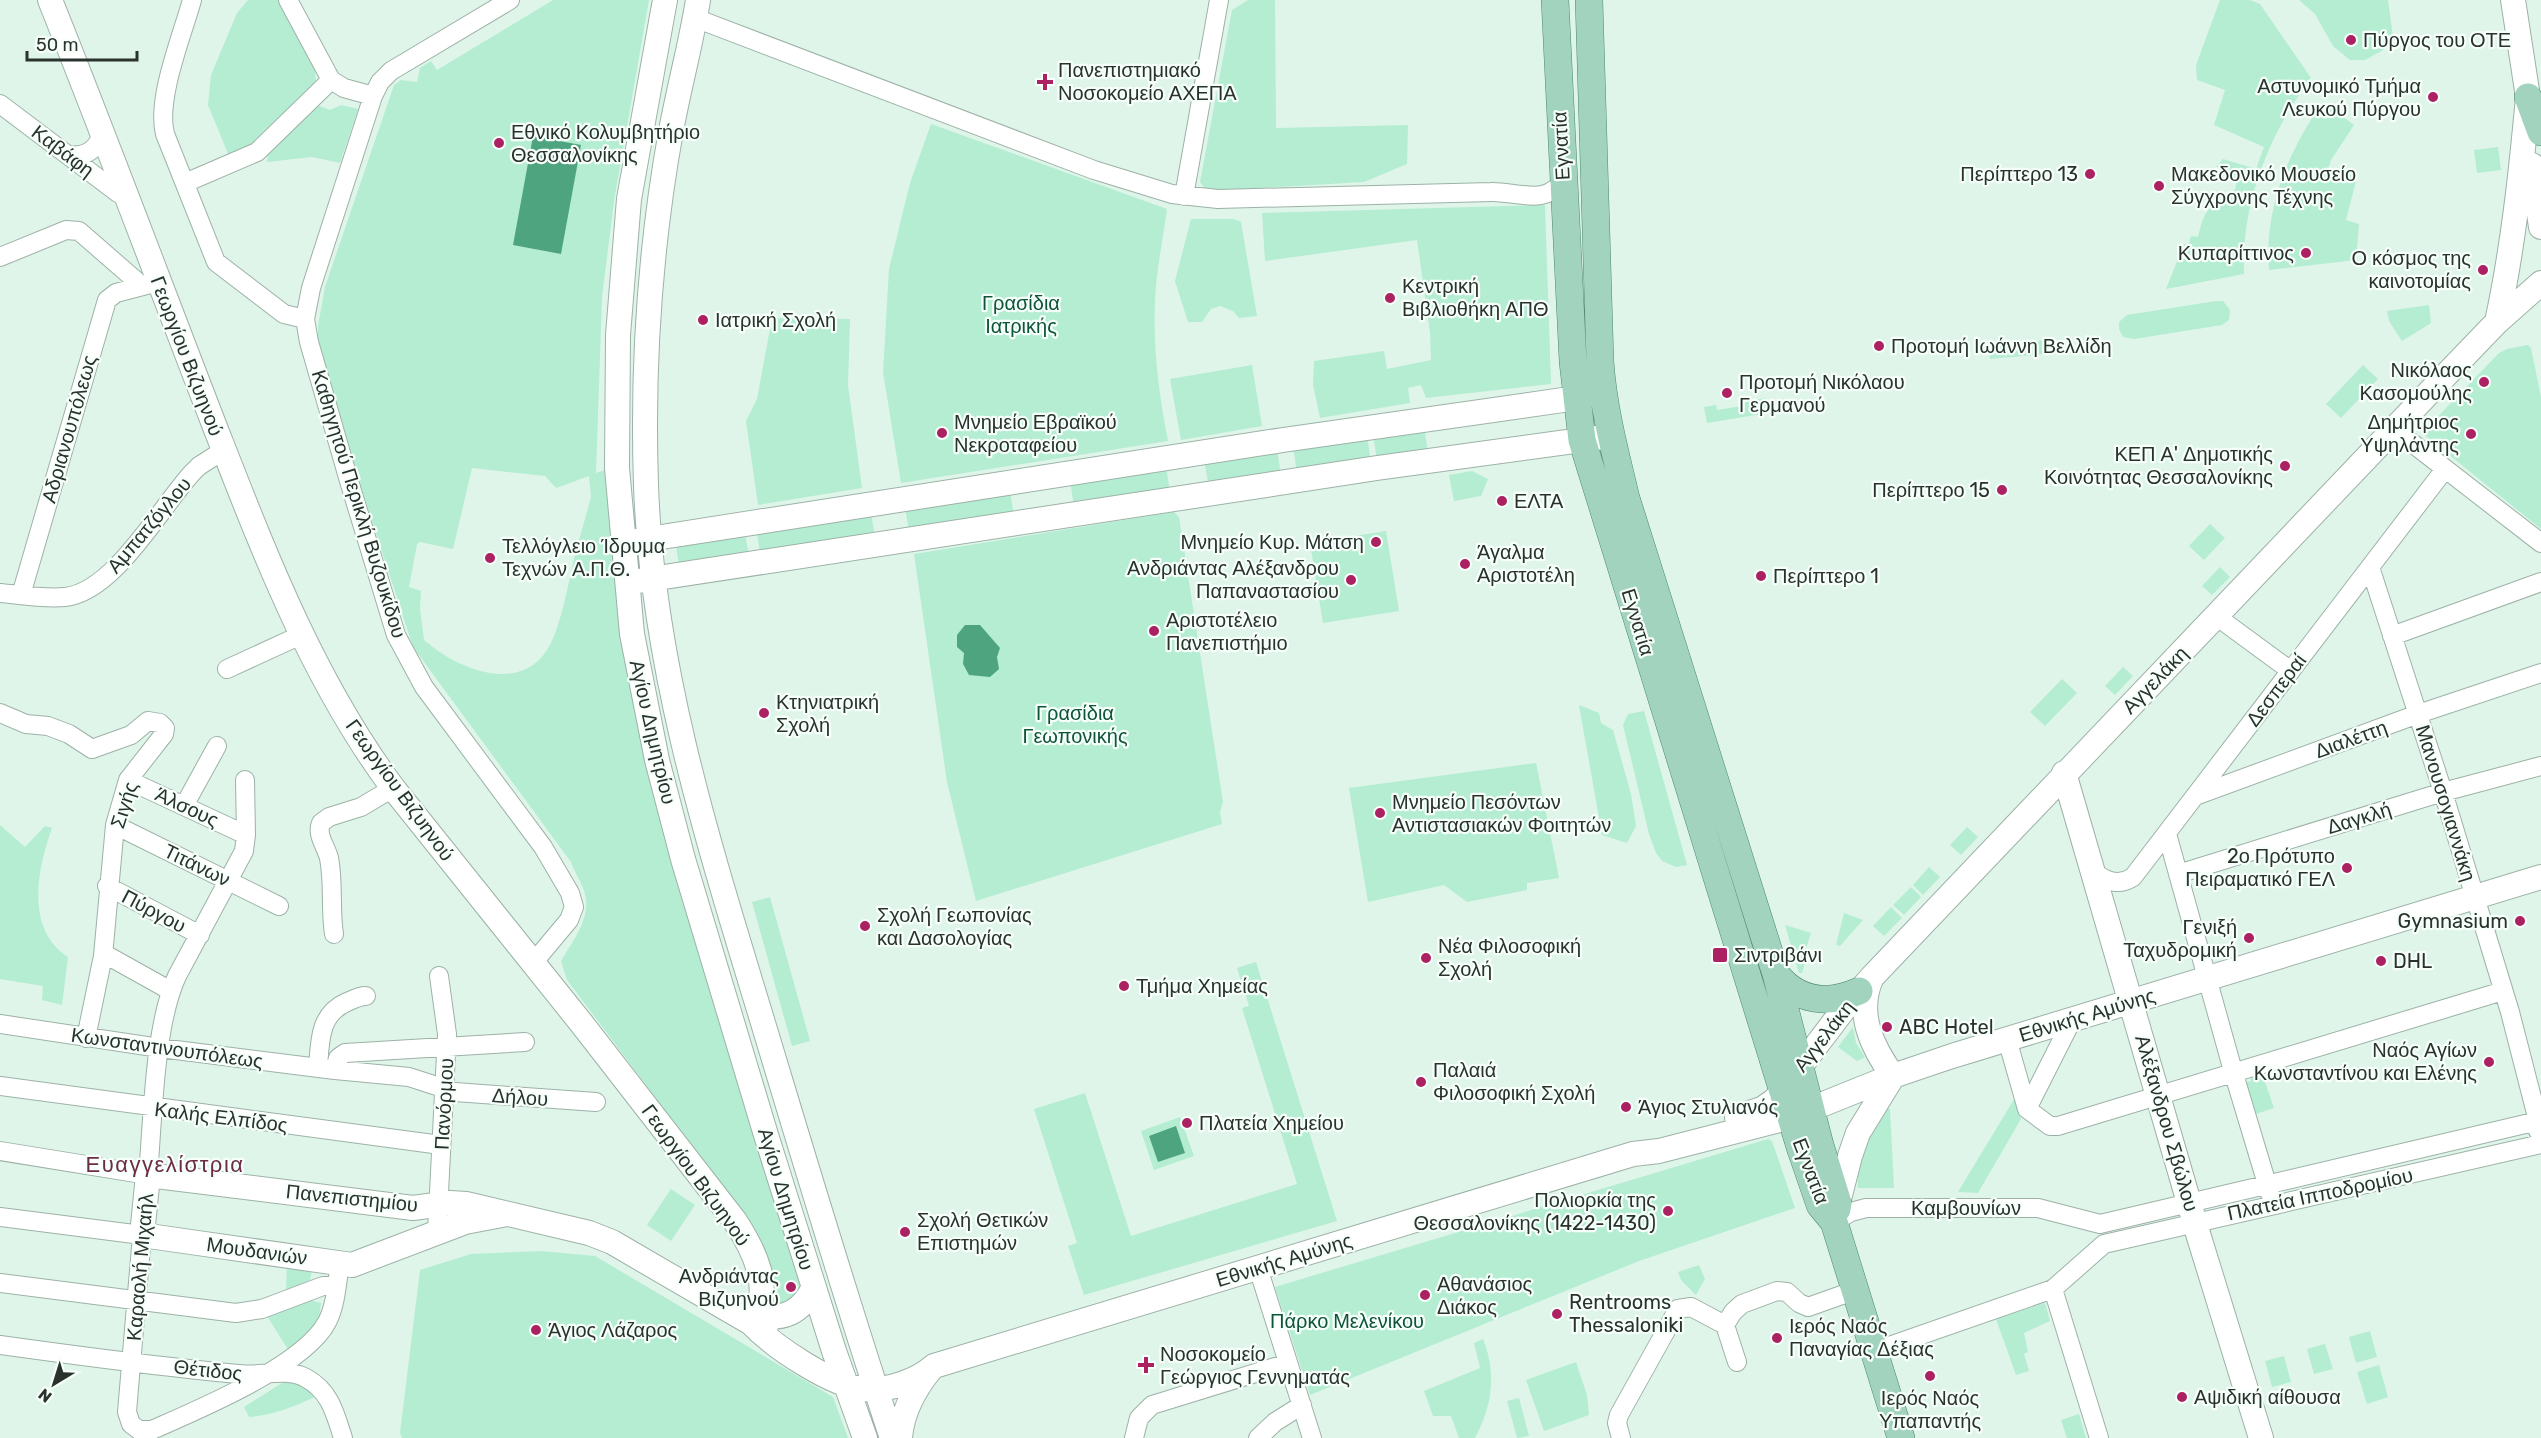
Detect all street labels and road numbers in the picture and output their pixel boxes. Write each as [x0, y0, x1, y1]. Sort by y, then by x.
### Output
street label: Εγνατία [1547, 111, 1575, 181]
street label: Καβάφη [27, 120, 99, 182]
street label: Γεωργίου Βιζυηνού [146, 273, 228, 439]
street label: Αδριανουπόλεως [36, 352, 102, 506]
street label: Καθηγητού Περικλή Βυζουκίδου [307, 367, 411, 641]
street label: Αμπατζόγλου [102, 472, 196, 578]
street label: Εγνατία [1616, 586, 1660, 658]
street label: Αγγελάκη [2117, 641, 2193, 719]
street label: Δεσπεραί [2241, 649, 2311, 731]
street label: Αγίου Δημητρίου [625, 658, 681, 806]
street label: Γεωργίου Βιζυηνού [341, 715, 459, 865]
street label: Διαλέττη [2312, 715, 2390, 763]
street label: Μανουσογιαννάκη [2411, 722, 2481, 884]
street label: Σιγής [105, 778, 143, 831]
street label: Άλσους [152, 782, 223, 832]
street label: Δαγκλή [2324, 797, 2394, 839]
street label: Τιτάνων [160, 839, 234, 891]
street label: Πύργου [118, 884, 190, 938]
street label: Εθνικής Αμύνης [2016, 983, 2158, 1047]
street label: Αγγελάκη [1789, 995, 1859, 1077]
street label: Κωνσταντινουπόλεως [70, 1023, 265, 1073]
street label: Αλέξανδρου Σβώλου [2130, 1032, 2204, 1214]
street label: Πανόρμου [430, 1057, 458, 1151]
street label: Δήλου [491, 1083, 549, 1111]
street label: Καλής Ελπίδος [153, 1097, 289, 1137]
street label: Γεωργίου Βιζυηνού [637, 1100, 755, 1250]
street label: Αγίου Δημητρίου [753, 1125, 819, 1273]
street label: Εγνατία [1787, 1135, 1835, 1207]
street label: Πλατεία Ιπποδρομίου [2225, 1163, 2415, 1225]
street label: Πανεπιστημίου [285, 1179, 419, 1217]
street label: Καραολή Μιχαήλ [122, 1192, 158, 1342]
street label: Καμβουνίων [1911, 1196, 2021, 1220]
street label: Εθνικής Αμύνης [1213, 1228, 1355, 1292]
street label: Μουδανιών [205, 1232, 309, 1270]
street label: Θέτιδος [173, 1354, 244, 1386]

